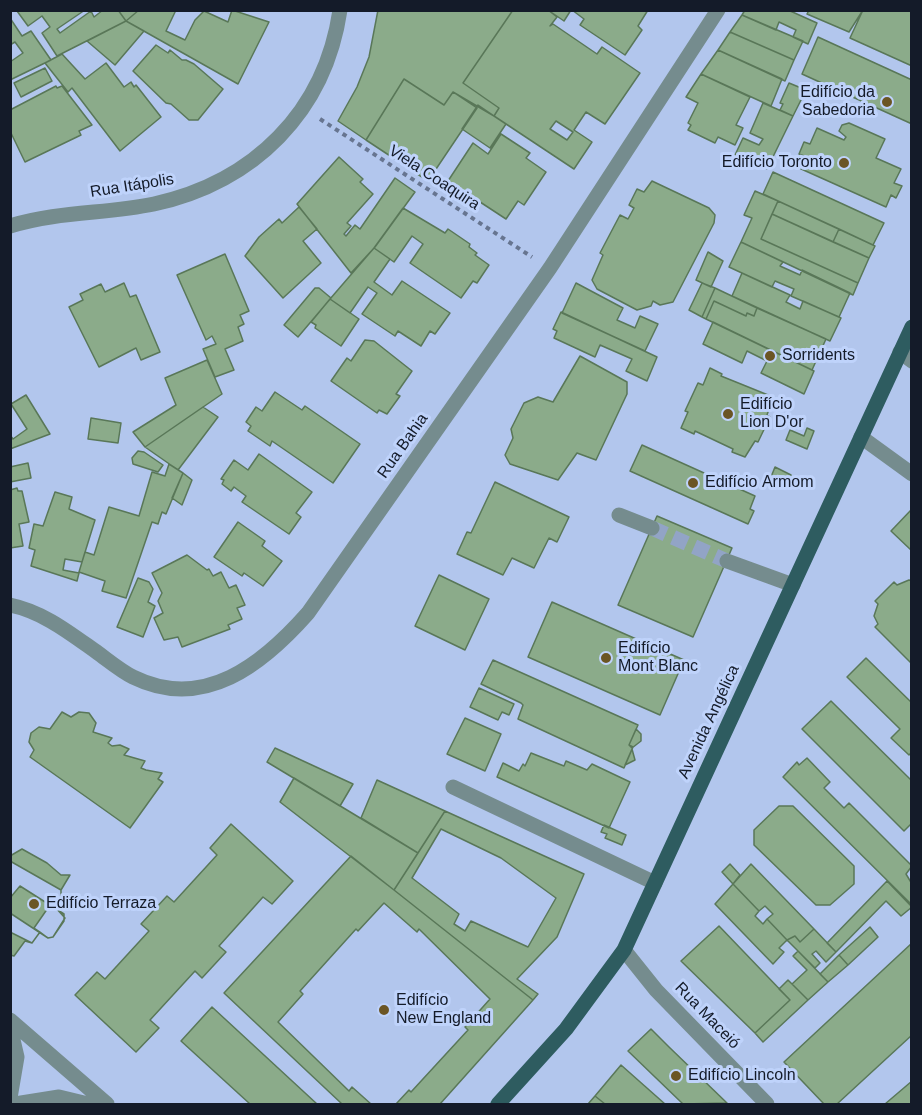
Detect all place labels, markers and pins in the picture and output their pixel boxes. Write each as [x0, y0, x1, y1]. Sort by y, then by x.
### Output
place label: Edifício da Sabedoria [800, 83, 875, 121]
marker: Edifício da Sabedoria [880, 95, 894, 109]
place label: Edifício Toronto [722, 153, 832, 173]
marker: Edifício Toronto [837, 156, 851, 170]
place label: Sorridents [782, 346, 855, 366]
marker: Sorridents [763, 349, 777, 363]
place label: Edifício Lion D'or [740, 395, 804, 433]
marker: Edifício Lion D'or [721, 407, 735, 421]
place label: Edifício Armom [705, 473, 813, 493]
marker: Edifício Armom [686, 476, 700, 490]
place label: Edifício Mont Blanc [618, 639, 698, 677]
marker: Edifício Mont Blanc [599, 651, 613, 665]
place label: Edifício Terraza [46, 894, 156, 914]
marker: Edifício Terraza [27, 897, 41, 911]
place label: Edifício New England [396, 991, 491, 1029]
marker: Edifício New England [377, 1003, 391, 1017]
place label: Edifício Lincoln [688, 1066, 796, 1086]
marker: Edifício Lincoln [669, 1069, 683, 1083]

